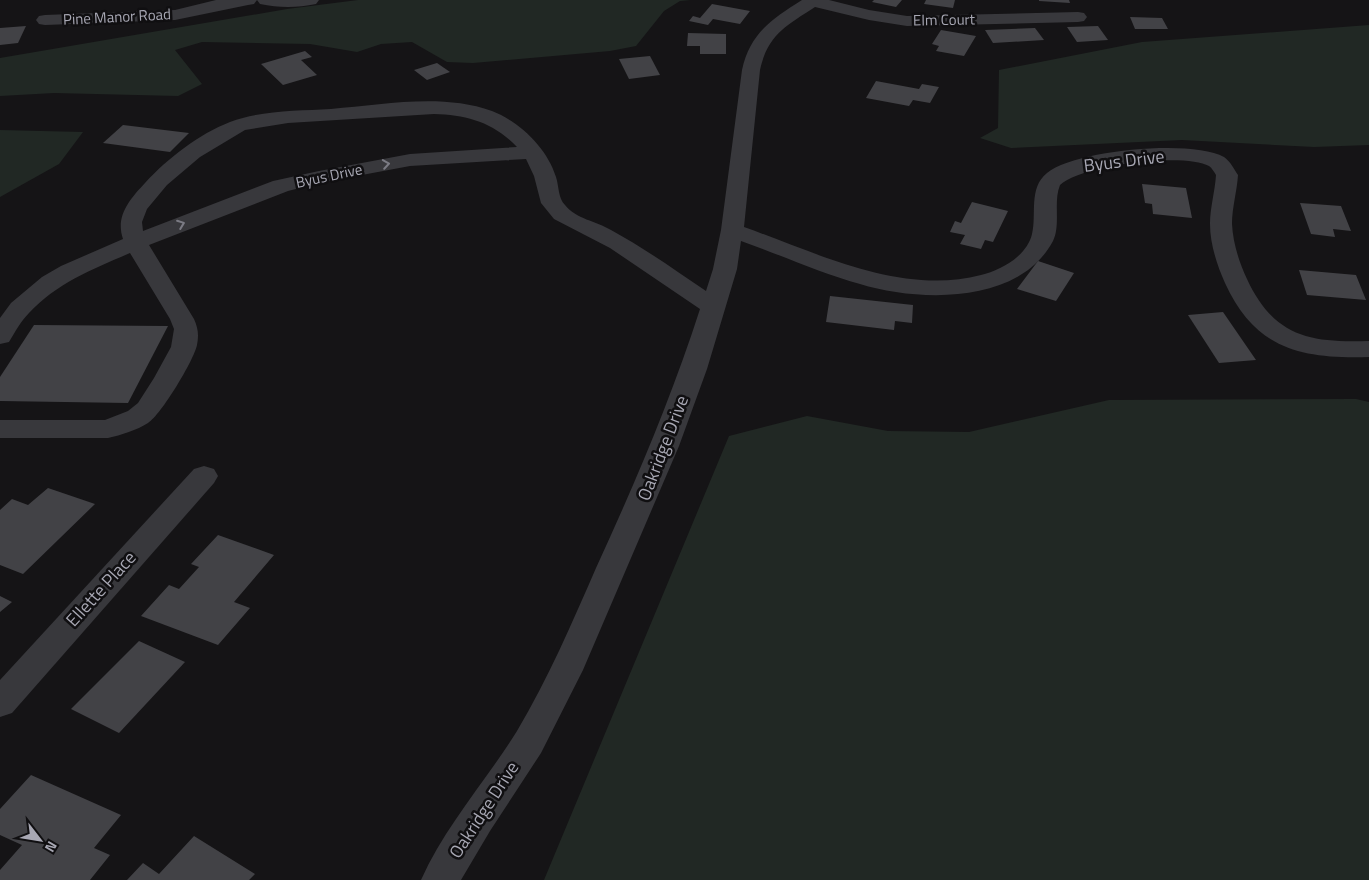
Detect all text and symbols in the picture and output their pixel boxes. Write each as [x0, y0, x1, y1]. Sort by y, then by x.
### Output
street label: Pine Manor Road [62, 2, 172, 31]
street label: Elm Court [913, 7, 976, 32]
street label: Byus Drive [1082, 142, 1166, 179]
street label: Byus Drive [294, 157, 364, 194]
one-way arrow [382, 159, 390, 169]
one-way arrow [176, 220, 184, 230]
street label: Oakridge Drive [630, 391, 695, 504]
street label: Ellette Place [59, 545, 142, 633]
street label: Oakridge Drive [442, 756, 525, 864]
north arrow [15, 815, 65, 865]
text: N [40, 837, 63, 857]

